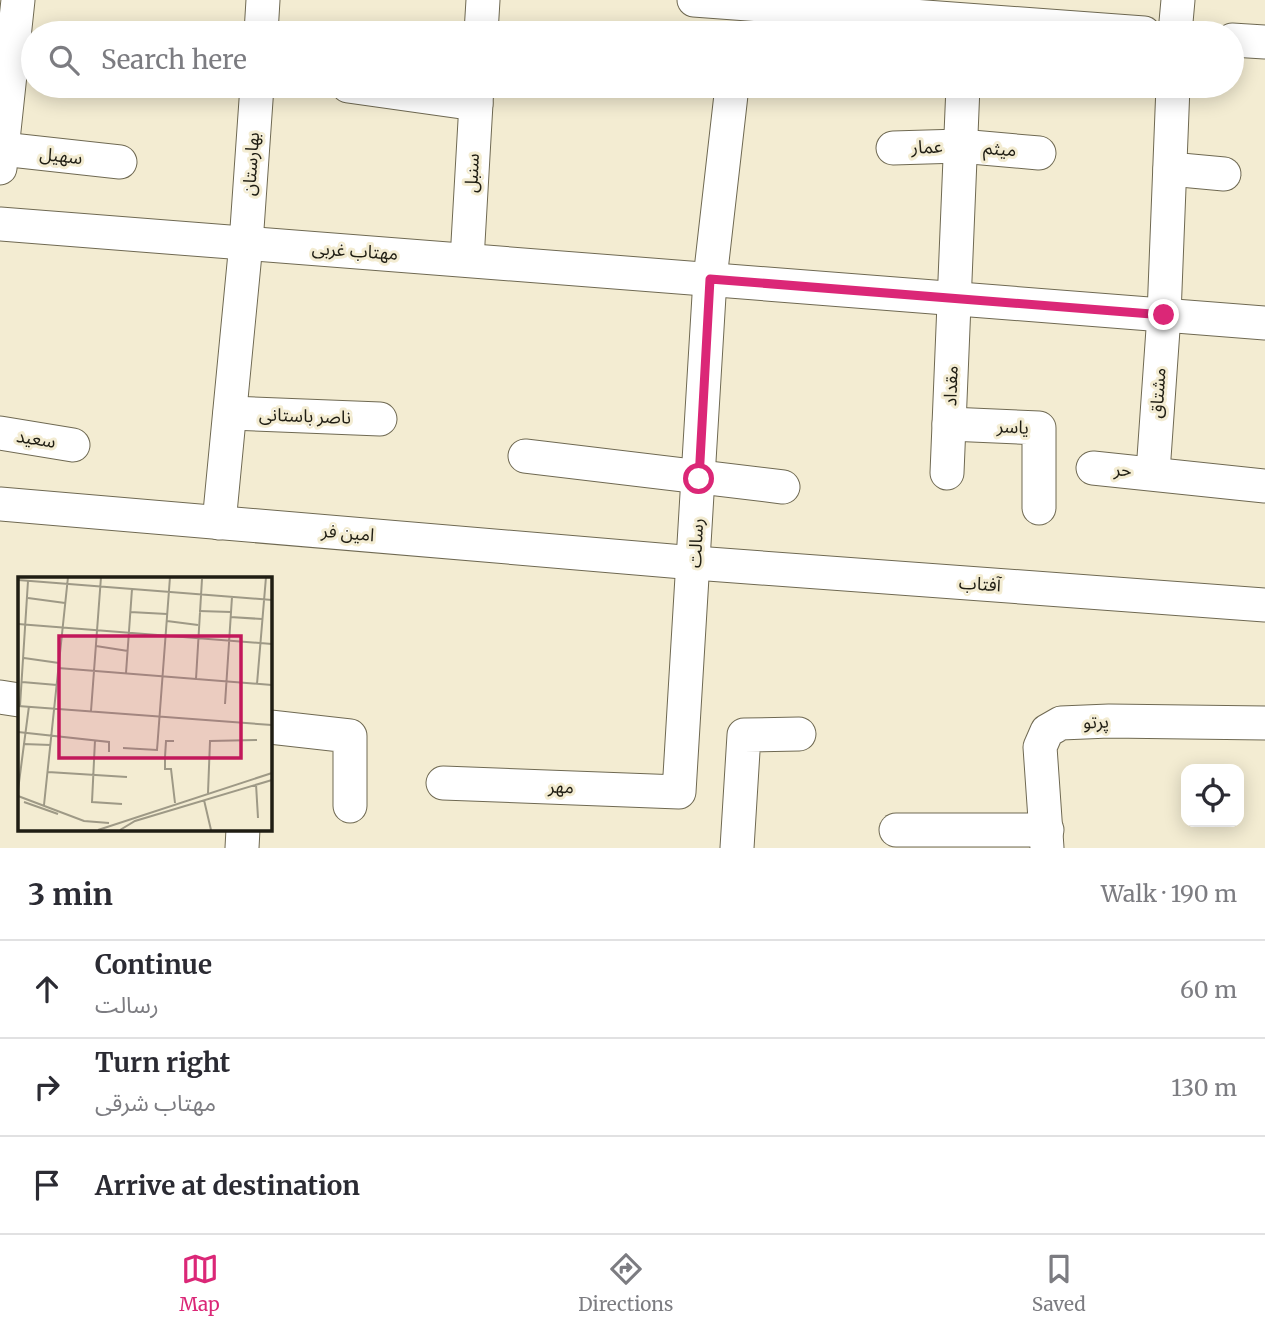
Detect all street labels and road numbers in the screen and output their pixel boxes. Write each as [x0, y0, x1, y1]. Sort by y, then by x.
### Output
street label: بهارستان [237, 131, 264, 197]
street label: عمار [910, 134, 943, 159]
street label: میثم [982, 136, 1017, 163]
street label: سهیل [38, 142, 84, 169]
street label: سنبل [459, 153, 484, 193]
street label: مهتاب غربی [311, 236, 399, 265]
street label: مقداد [938, 365, 963, 407]
street label: مشتاق [1144, 367, 1171, 419]
street label: ناصر باستانی [259, 402, 351, 429]
street label: یاسر [996, 414, 1030, 439]
street label: سعید [15, 424, 58, 453]
street label: حر [1112, 457, 1133, 482]
street label: رسالت [683, 518, 708, 568]
street label: امین فر [320, 519, 375, 546]
street label: آفتاب [958, 571, 1003, 596]
street label: پرتو [1083, 710, 1109, 734]
street label: مهر [547, 775, 574, 798]

